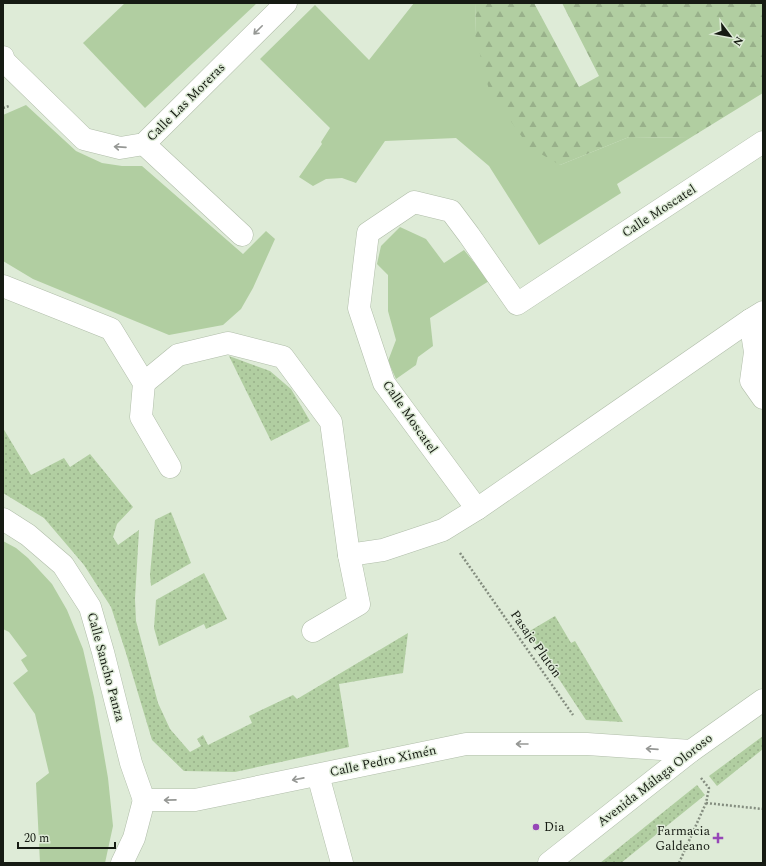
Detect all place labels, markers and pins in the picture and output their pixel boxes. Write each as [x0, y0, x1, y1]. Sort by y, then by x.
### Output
place label: Dia [544, 817, 565, 837]
place label: Farmacia Galdeano [655, 821, 711, 856]
marker: Dia [531, 822, 541, 832]
marker: Farmacia Galdeano [713, 833, 723, 843]

